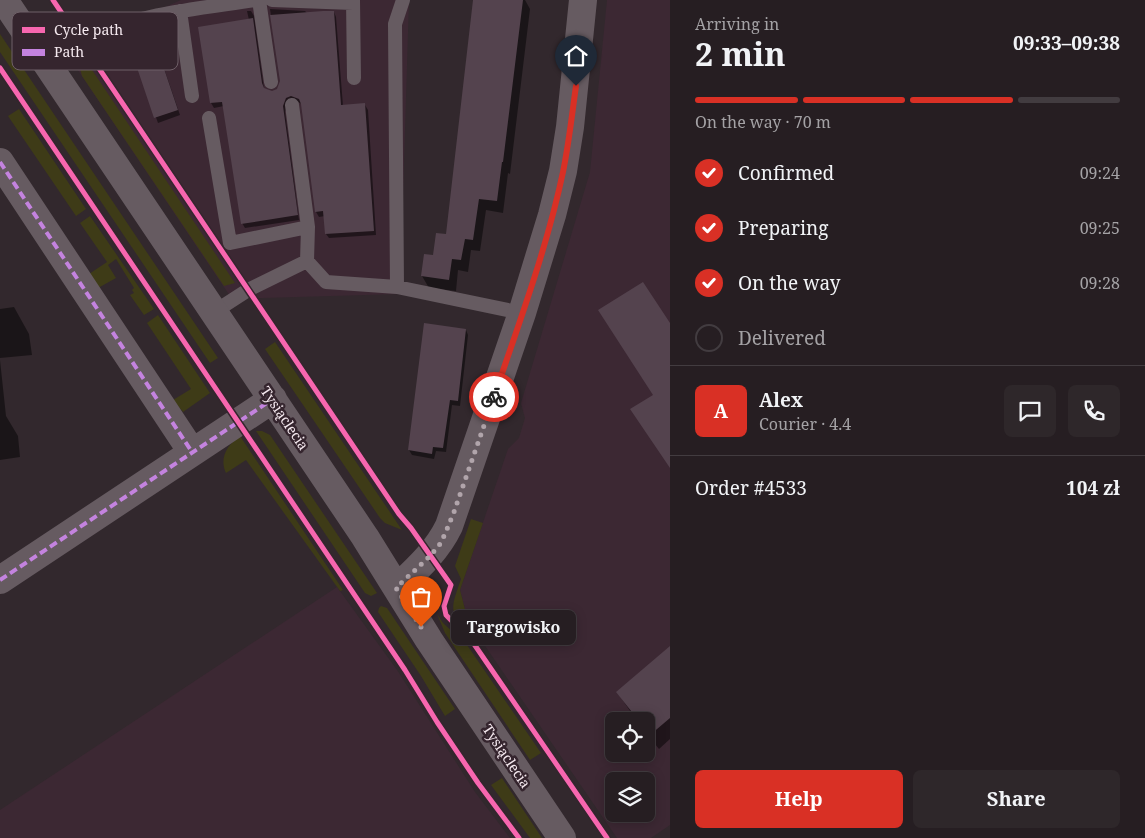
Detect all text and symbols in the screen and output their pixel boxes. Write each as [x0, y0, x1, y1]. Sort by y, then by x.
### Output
legend [12, 12, 178, 70]
text: Arriving in [695, 13, 779, 35]
text: Cycle path [54, 20, 123, 39]
text: 09:33–09:38 [1013, 30, 1120, 56]
text: 2 min [695, 32, 786, 75]
pin [555, 35, 597, 86]
text: Path [54, 42, 84, 61]
icon: home [562, 42, 590, 70]
text: On the way · 70 m [695, 111, 831, 133]
icon: check [695, 159, 723, 187]
text: Confirmed [738, 160, 834, 186]
text: 09:24 [1080, 162, 1120, 184]
icon: check [695, 214, 723, 242]
text: Preparing [738, 215, 828, 241]
text: 09:25 [1080, 217, 1120, 239]
icon: check [695, 269, 723, 297]
text: On the way [738, 270, 841, 296]
text: 09:28 [1080, 272, 1120, 294]
text: Delivered [738, 325, 826, 351]
courier [469, 372, 519, 422]
street label: Tysiąclecia [257, 382, 313, 454]
icon: bike [480, 383, 508, 411]
button: chat [1004, 385, 1056, 437]
button: phone [1068, 385, 1120, 437]
text: Alex [759, 387, 803, 413]
text: A [714, 398, 728, 424]
text: Courier · 4.4 [759, 413, 851, 435]
text: Order #4533 [695, 475, 807, 501]
text: 104 zł [1066, 475, 1120, 501]
pin [400, 576, 442, 627]
icon: bag [407, 583, 435, 611]
callout: Targowisko [451, 610, 576, 644]
text: Targowisko [467, 616, 560, 638]
map controls [605, 712, 655, 822]
button: locate [605, 712, 655, 762]
street label: Tysiąclecia [479, 720, 535, 792]
button: Help [695, 770, 903, 828]
button: Share [913, 770, 1120, 828]
button: layers [605, 772, 655, 822]

